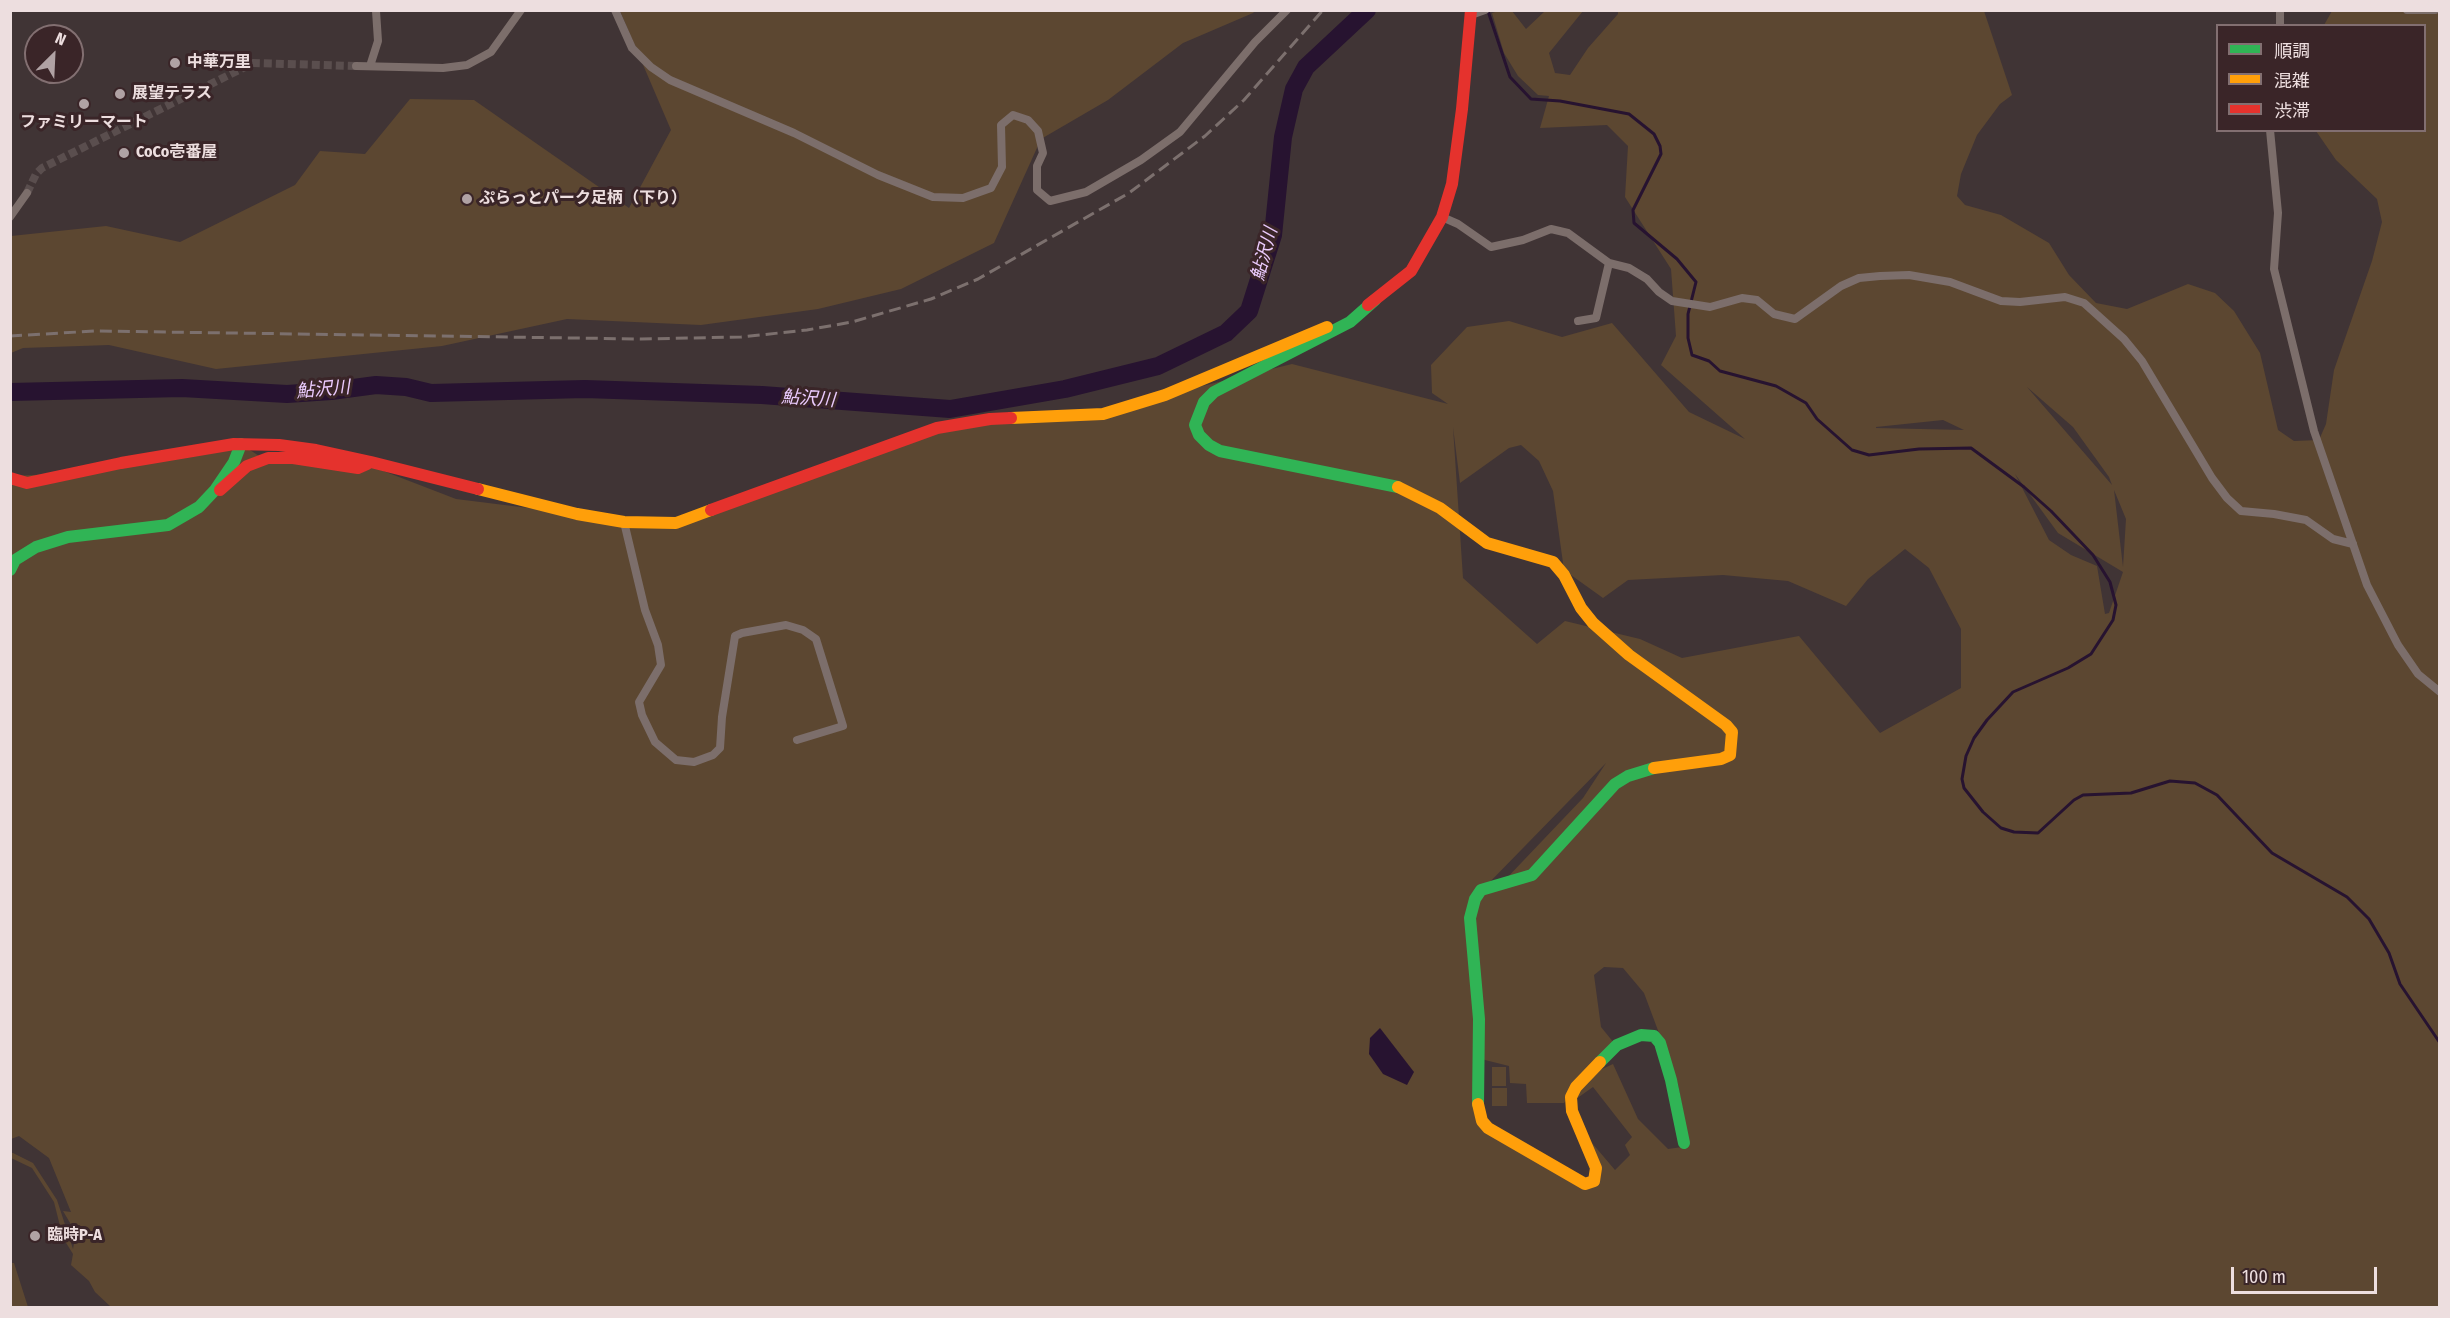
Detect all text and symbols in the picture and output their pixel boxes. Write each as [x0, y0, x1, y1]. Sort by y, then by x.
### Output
north arrow [24, 24, 84, 84]
legend [2216, 24, 2426, 132]
text: N [52, 28, 69, 50]
text: 順調 [2274, 40, 2310, 62]
place label: 中華万里 [187, 53, 251, 73]
marker: 中華万里 [168, 56, 182, 70]
text: 混雑 [2274, 70, 2310, 92]
place label: 展望テラス [132, 84, 212, 104]
marker: 展望テラス [113, 87, 127, 101]
marker: ファミリーマート [77, 97, 91, 111]
text: 渋滞 [2274, 100, 2310, 122]
place label: ファミリーマート [20, 113, 148, 133]
place label: CoCo壱番屋 [136, 143, 217, 163]
marker: CoCo壱番屋 [117, 146, 131, 160]
place label: ぷらっとパーク足柄（下り） [479, 189, 687, 209]
marker: ぷらっとパーク足柄（下り） [460, 192, 474, 206]
water label: 鮎沢川 [1248, 225, 1282, 283]
water label: 鮎沢川 [295, 377, 351, 403]
water label: 鮎沢川 [780, 386, 836, 412]
place label: 臨時P-A [47, 1226, 102, 1246]
marker: 臨時P-A [28, 1229, 42, 1243]
scale bar [2234, 1255, 2380, 1293]
text: 100 m [2242, 1266, 2286, 1288]

